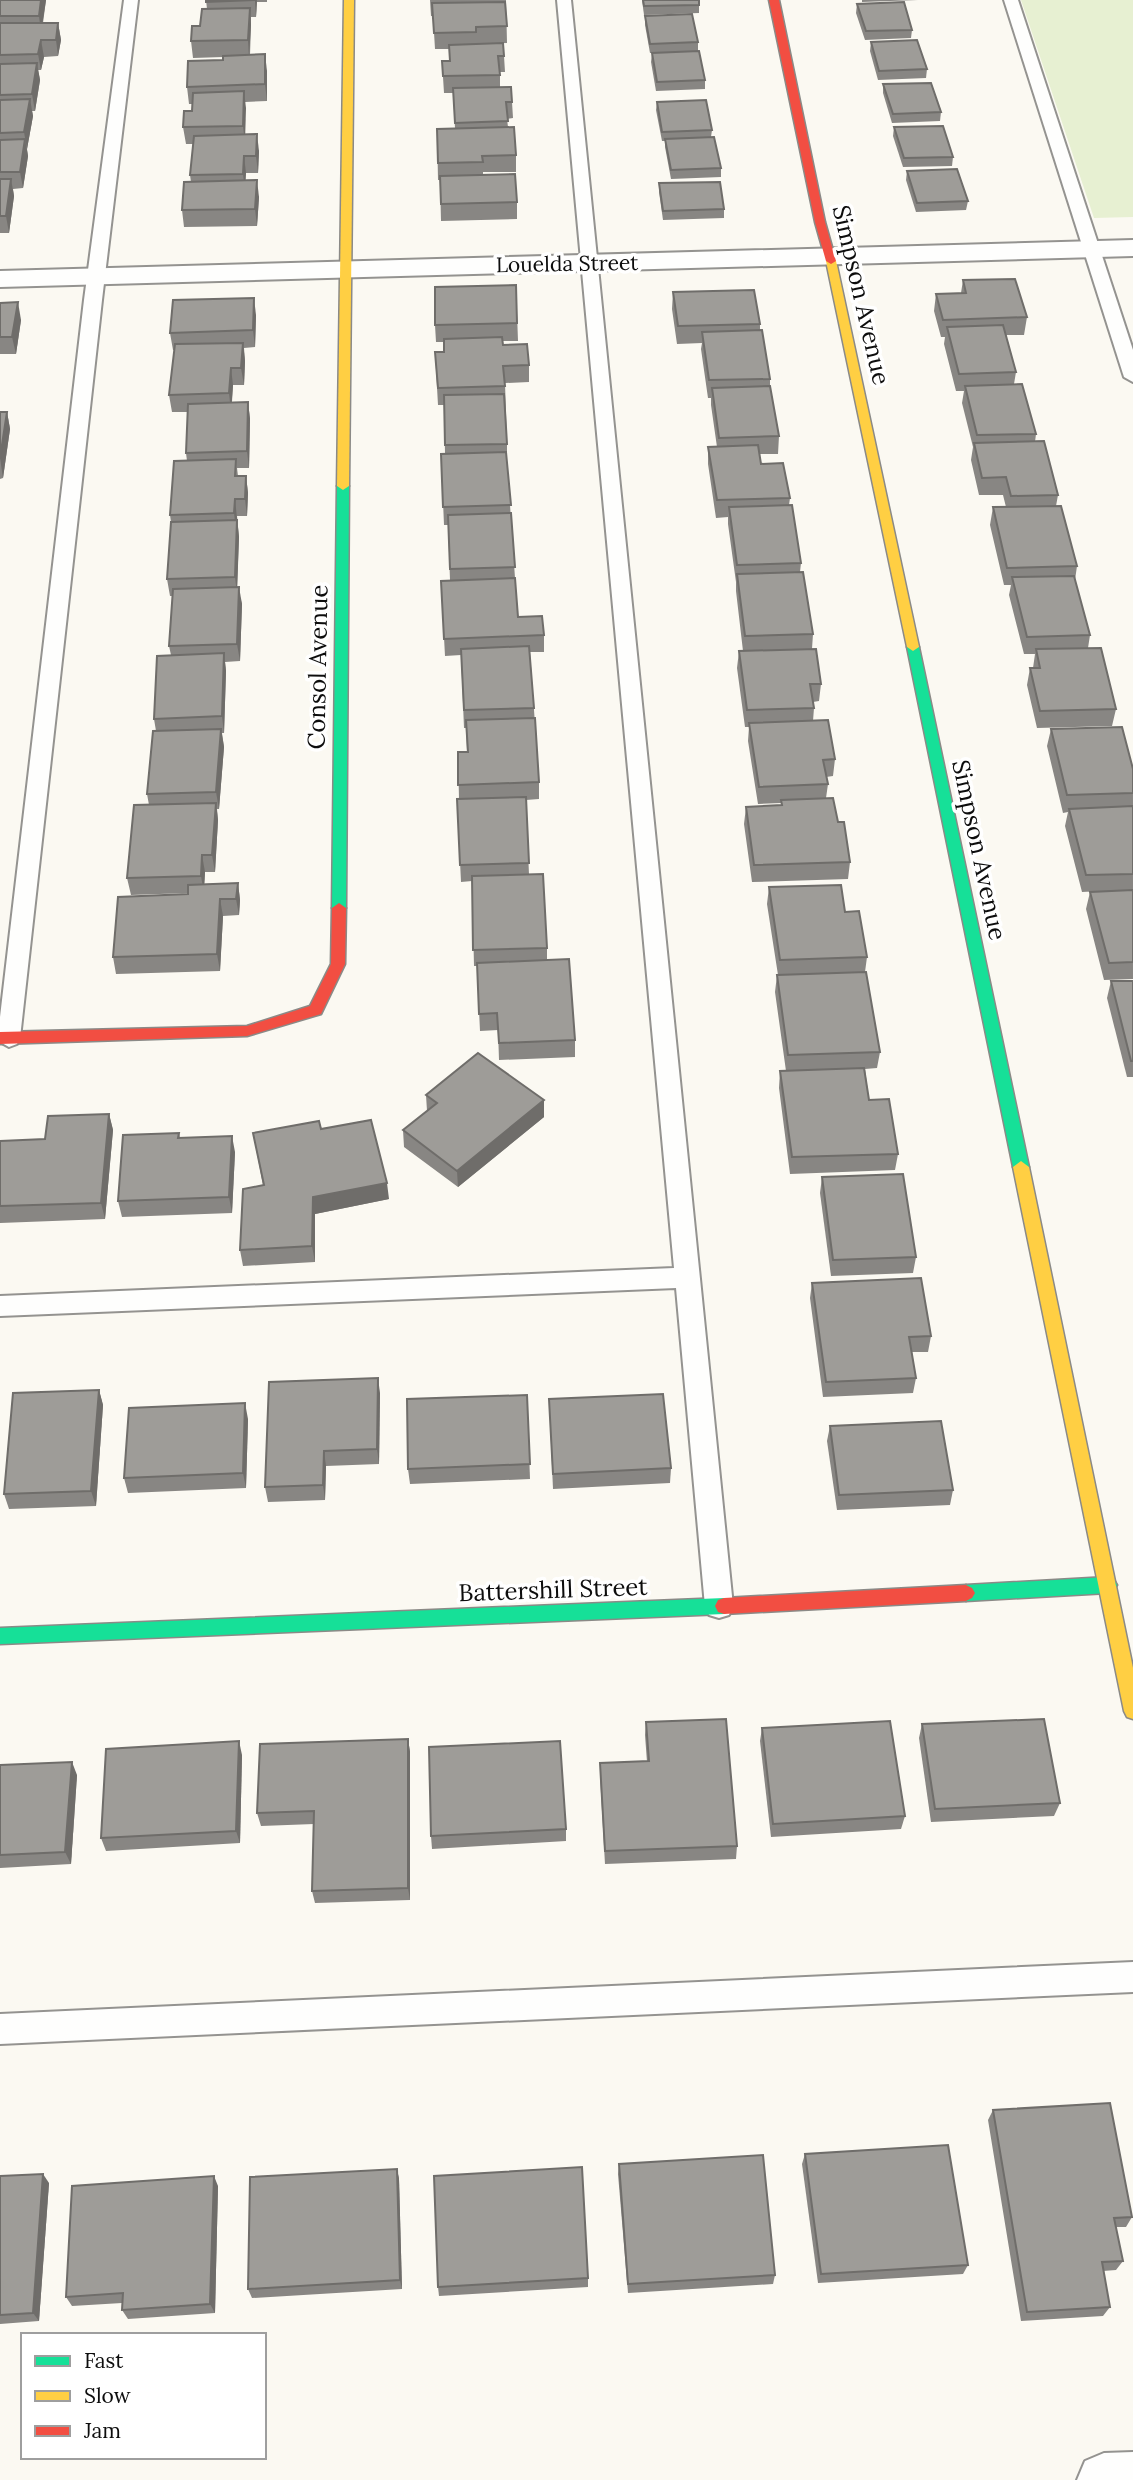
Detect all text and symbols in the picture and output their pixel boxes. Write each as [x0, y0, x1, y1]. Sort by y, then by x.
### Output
street label: Simpson Avenue [826, 202, 897, 388]
street label: Louelda Street [496, 249, 639, 278]
street label: Consol Avenue [301, 584, 334, 750]
street label: Simpson Avenue [945, 757, 1014, 943]
street label: Battershill Street [458, 1571, 649, 1608]
legend [21, 2333, 266, 2459]
text: Fast [84, 2347, 124, 2374]
text: Slow [84, 2382, 131, 2409]
text: Jam [83, 2417, 121, 2444]

